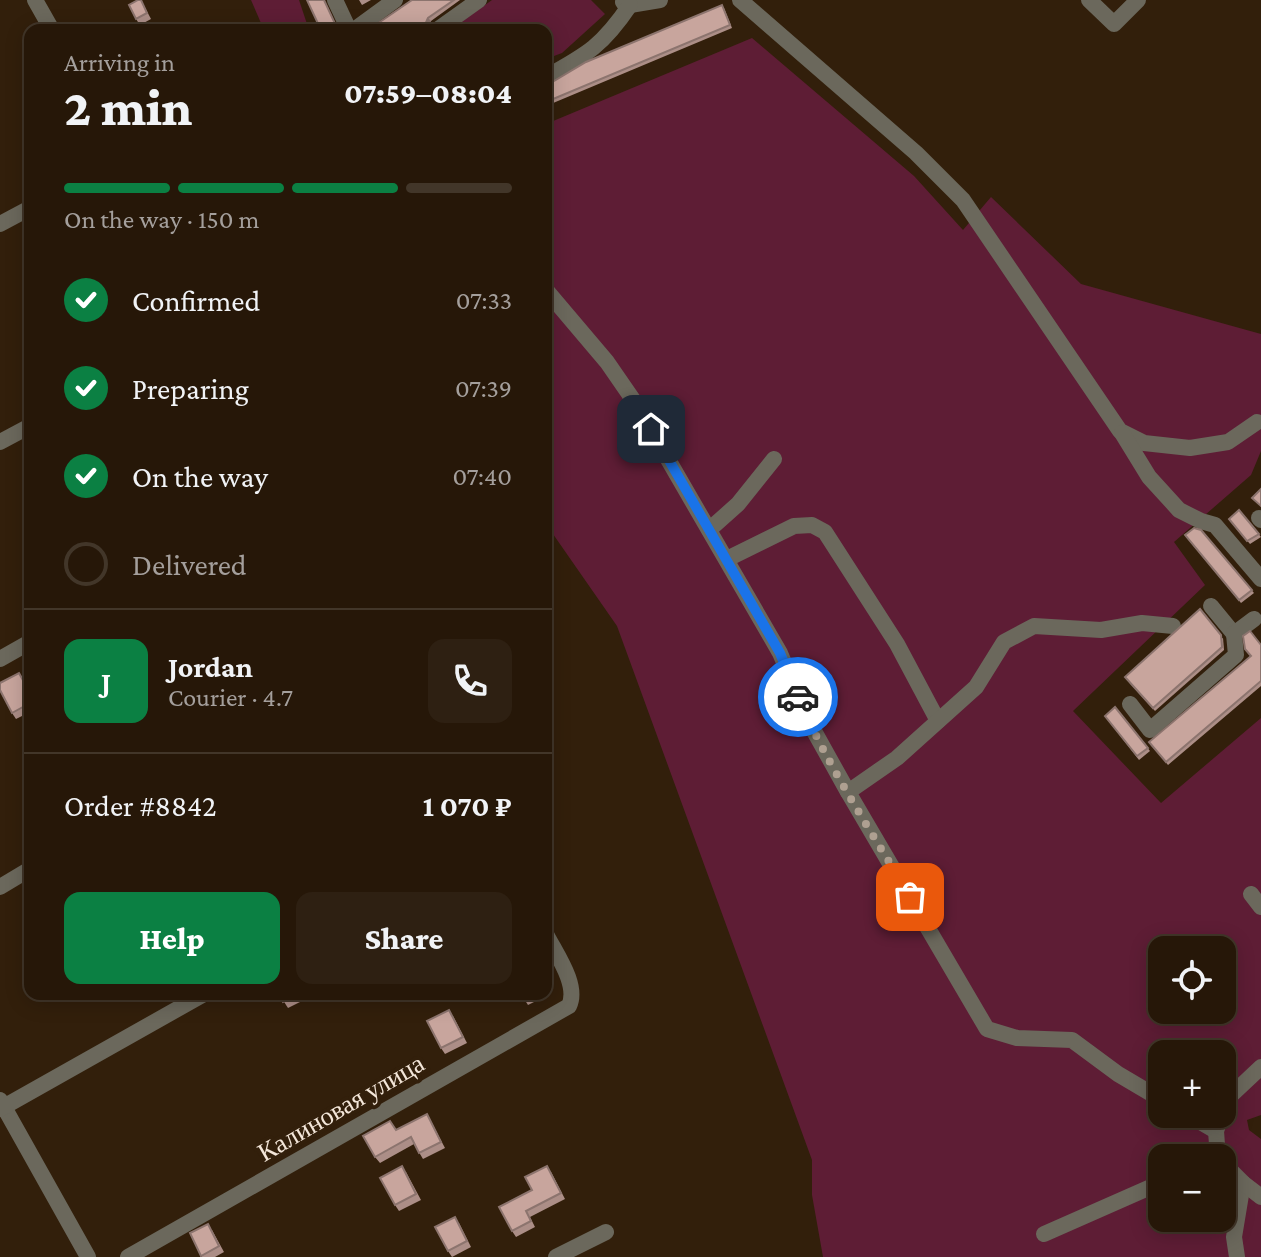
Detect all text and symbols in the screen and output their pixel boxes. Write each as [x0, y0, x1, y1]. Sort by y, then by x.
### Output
text: Arriving in [64, 48, 175, 77]
text: 07:59–08:04 [344, 76, 512, 109]
text: 2 min [64, 78, 192, 136]
text: On the way · 150 m [64, 205, 259, 234]
icon: check [64, 278, 108, 322]
text: Confirmed [132, 284, 260, 317]
text: 07:33 [456, 286, 512, 315]
icon: check [64, 366, 108, 410]
text: Preparing [132, 372, 249, 405]
text: 07:39 [455, 374, 512, 403]
pin [617, 395, 685, 463]
icon: home [629, 407, 673, 451]
icon: check [64, 454, 108, 498]
text: On the way [132, 460, 268, 493]
text: 07:40 [452, 462, 512, 491]
text: Delivered [132, 548, 247, 581]
button: phone [428, 639, 512, 723]
text: Jordan [168, 650, 253, 683]
courier [758, 657, 838, 737]
text: J [101, 665, 111, 698]
icon: car [776, 675, 820, 719]
text: Courier · 4.7 [168, 683, 293, 712]
text: Order #8842 [64, 789, 216, 822]
text: 1 070 ₽ [423, 789, 512, 822]
pin [876, 863, 944, 931]
icon: bag [888, 875, 932, 919]
button: Help [64, 892, 280, 984]
button: Share [296, 892, 512, 984]
map controls [1148, 936, 1236, 1232]
button: locate [1148, 936, 1236, 1024]
button: + [1148, 1040, 1236, 1128]
street label: Калиновая улица [253, 1048, 430, 1167]
button: − [1148, 1144, 1236, 1232]

